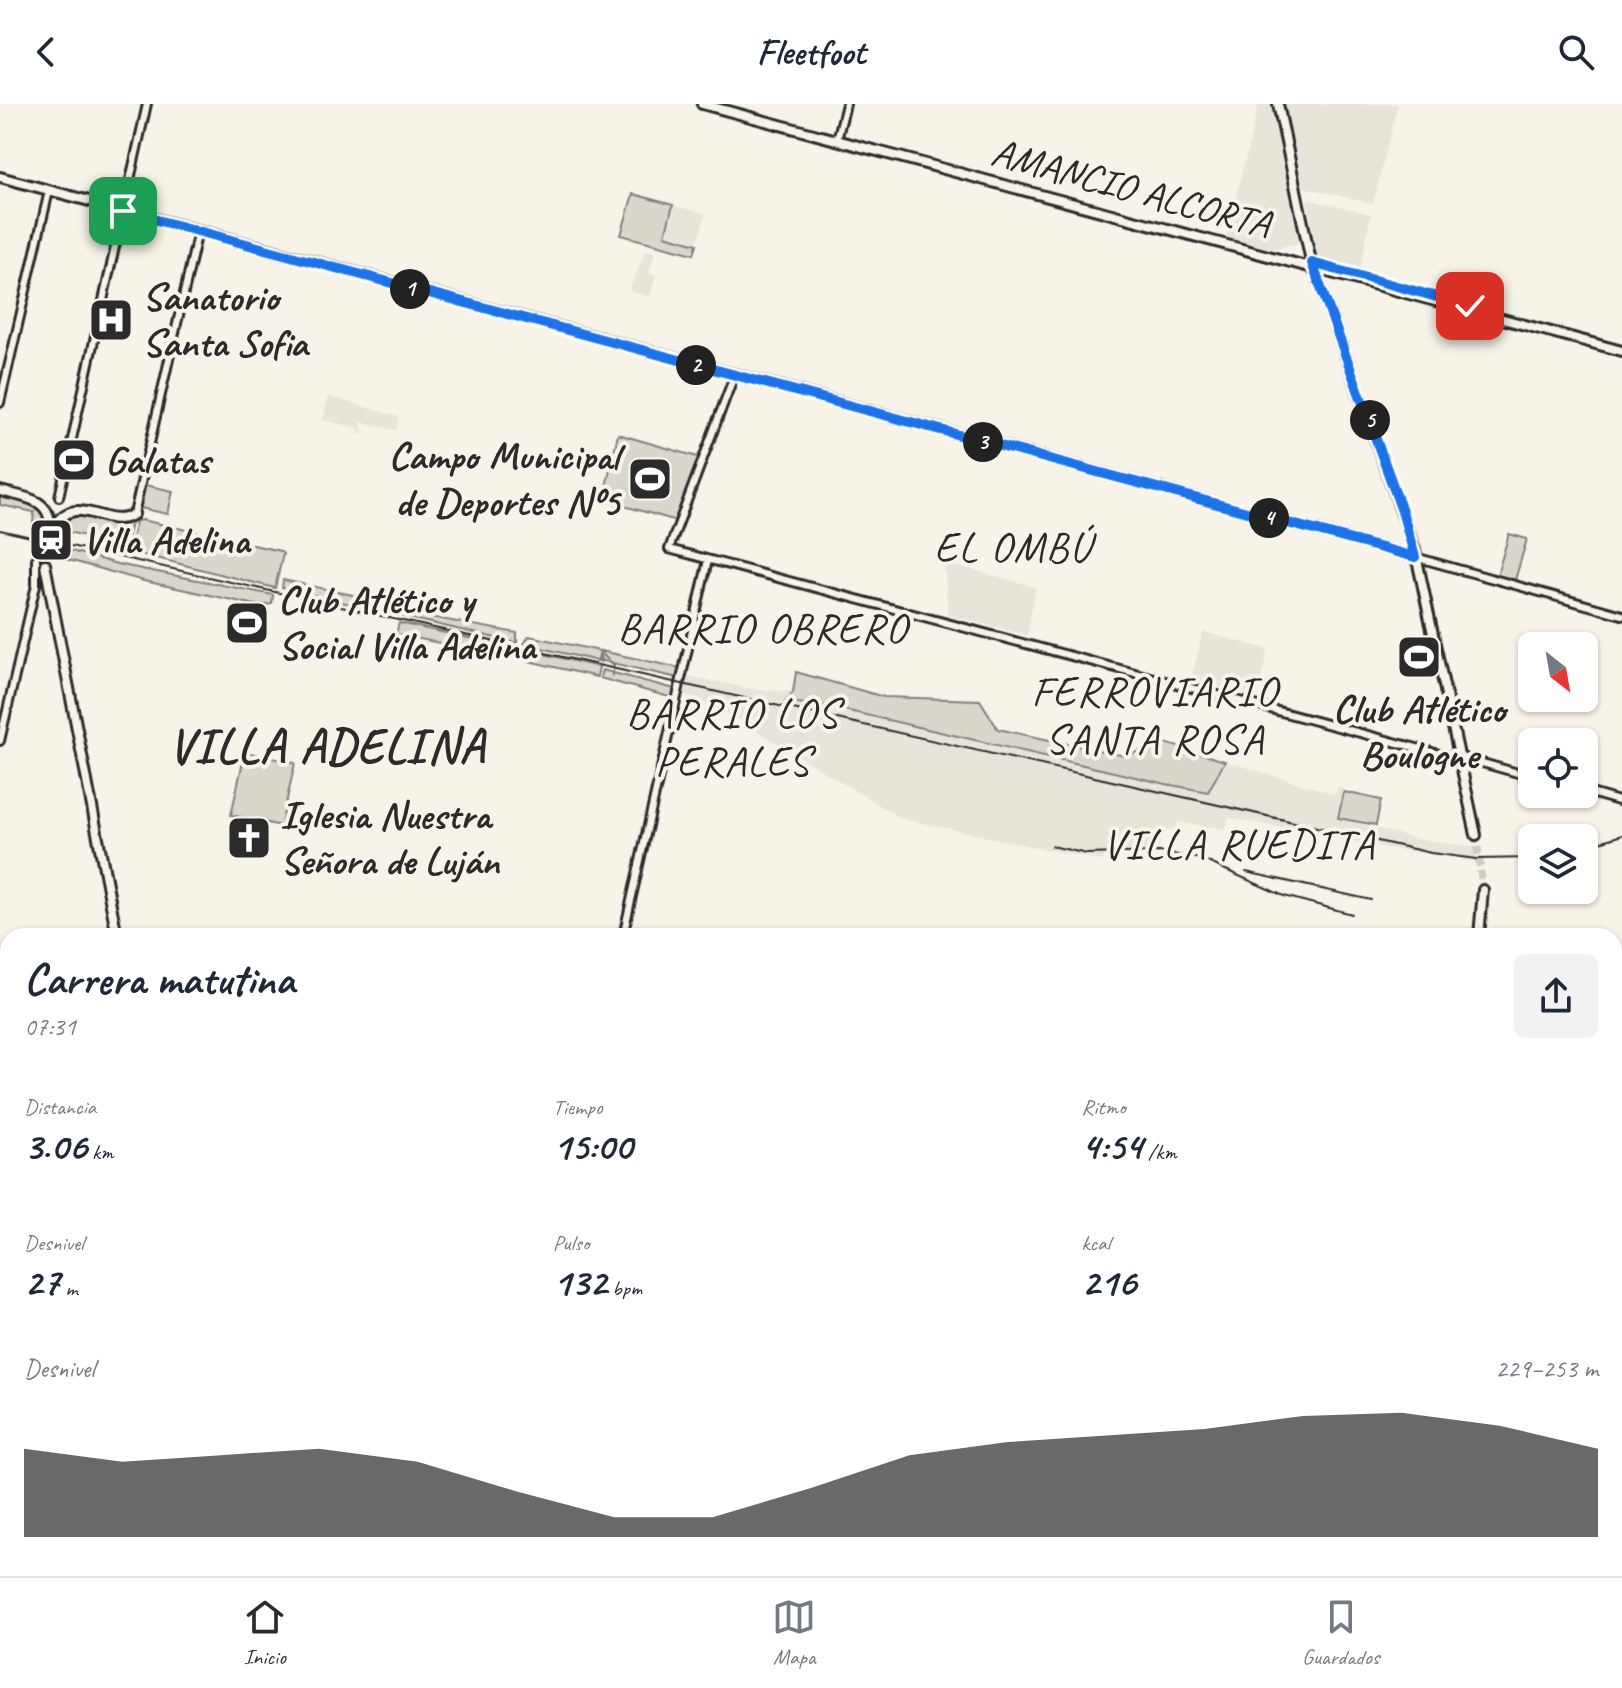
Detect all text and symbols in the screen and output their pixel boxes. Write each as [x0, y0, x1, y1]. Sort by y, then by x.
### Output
text: Fleetfoot [757, 29, 865, 75]
icon: back [24, 30, 68, 74]
icon: search [1554, 30, 1598, 74]
street label: AMANCIO ALCORTA [986, 127, 1278, 250]
pin [89, 177, 157, 245]
icon: arrive [101, 189, 145, 233]
pin: 1 [390, 269, 430, 309]
place label: Sanatorio Santa Sofia [142, 272, 311, 368]
pin [1436, 272, 1504, 340]
text: 1 [405, 275, 415, 303]
icon: check [1448, 284, 1492, 328]
hospital icon: Sanatorio Santa Sofia [87, 296, 135, 344]
pin: 2 [676, 345, 716, 385]
text: 2 [691, 351, 701, 379]
pin: 5 [1350, 400, 1390, 440]
text: 5 [1365, 406, 1375, 434]
pin: 3 [963, 422, 1003, 462]
text: 3 [978, 428, 988, 456]
place label: Campo Municipal de Deportes Nº5 [388, 431, 626, 527]
place label: Galatas [105, 435, 214, 485]
sports icon: Galatas [50, 436, 98, 484]
sports icon: Campo Municipal de Deportes Nº5 [626, 455, 674, 503]
pin: 4 [1249, 498, 1289, 538]
text: 4 [1264, 504, 1274, 532]
place label: Villa Adelina [82, 515, 252, 565]
station icon: Villa Adelina [27, 516, 75, 564]
district label: EL OMBÚ [934, 521, 1097, 574]
place label: Club Atlético y Social Villa Adelina [278, 575, 538, 671]
sports icon: Club Atlético y Social Villa Adelina [223, 599, 271, 647]
district label: BARRIO OBRERO [618, 602, 910, 655]
north arrow [1518, 632, 1598, 712]
map controls [1518, 632, 1598, 904]
sports icon: Club Atlético Boulogne [1395, 633, 1443, 681]
district label: FERROVIARIO SANTA ROSA [1031, 665, 1281, 766]
place label: Club Atlético Boulogne [1333, 684, 1509, 780]
district label: BARRIO LOS PERALES [626, 687, 845, 788]
district label: VILLA ADELINA [168, 716, 487, 776]
button: locate [1518, 728, 1598, 808]
place label: Iglesia Nuestra Señora de Luján [280, 790, 501, 886]
church icon: Iglesia Nuestra Señora de Luján [225, 814, 273, 862]
district label: VILLA RUEDITA [1102, 818, 1376, 871]
button: layers [1518, 824, 1598, 904]
text: Carrera matutina [24, 952, 294, 1007]
button: share [1514, 954, 1598, 1038]
text: 07:31 [24, 1010, 76, 1043]
text: Distancia [24, 1093, 96, 1121]
text: Tiempo [553, 1093, 602, 1121]
text: Ritmo [1081, 1093, 1126, 1121]
text: 3.06 [24, 1121, 87, 1171]
text: 15:00 [553, 1121, 632, 1171]
text: 4:54 [1081, 1121, 1143, 1171]
text: km [87, 1138, 114, 1166]
text: /km [1143, 1138, 1177, 1166]
text: Desnivel [24, 1229, 84, 1257]
text: Pulso [553, 1229, 590, 1257]
text: kcal [1081, 1229, 1110, 1257]
text: 27 [24, 1257, 60, 1307]
text: 132 [553, 1257, 607, 1307]
text: 216 [1081, 1257, 1136, 1307]
text: m [60, 1274, 78, 1302]
text: bpm [607, 1274, 642, 1302]
text: Desnivel [24, 1352, 95, 1385]
text: 229–253 m [1495, 1352, 1598, 1385]
tab: Inicio [243, 1595, 287, 1671]
tab: Mapa [772, 1595, 816, 1671]
tab: Guardados [1302, 1595, 1379, 1671]

